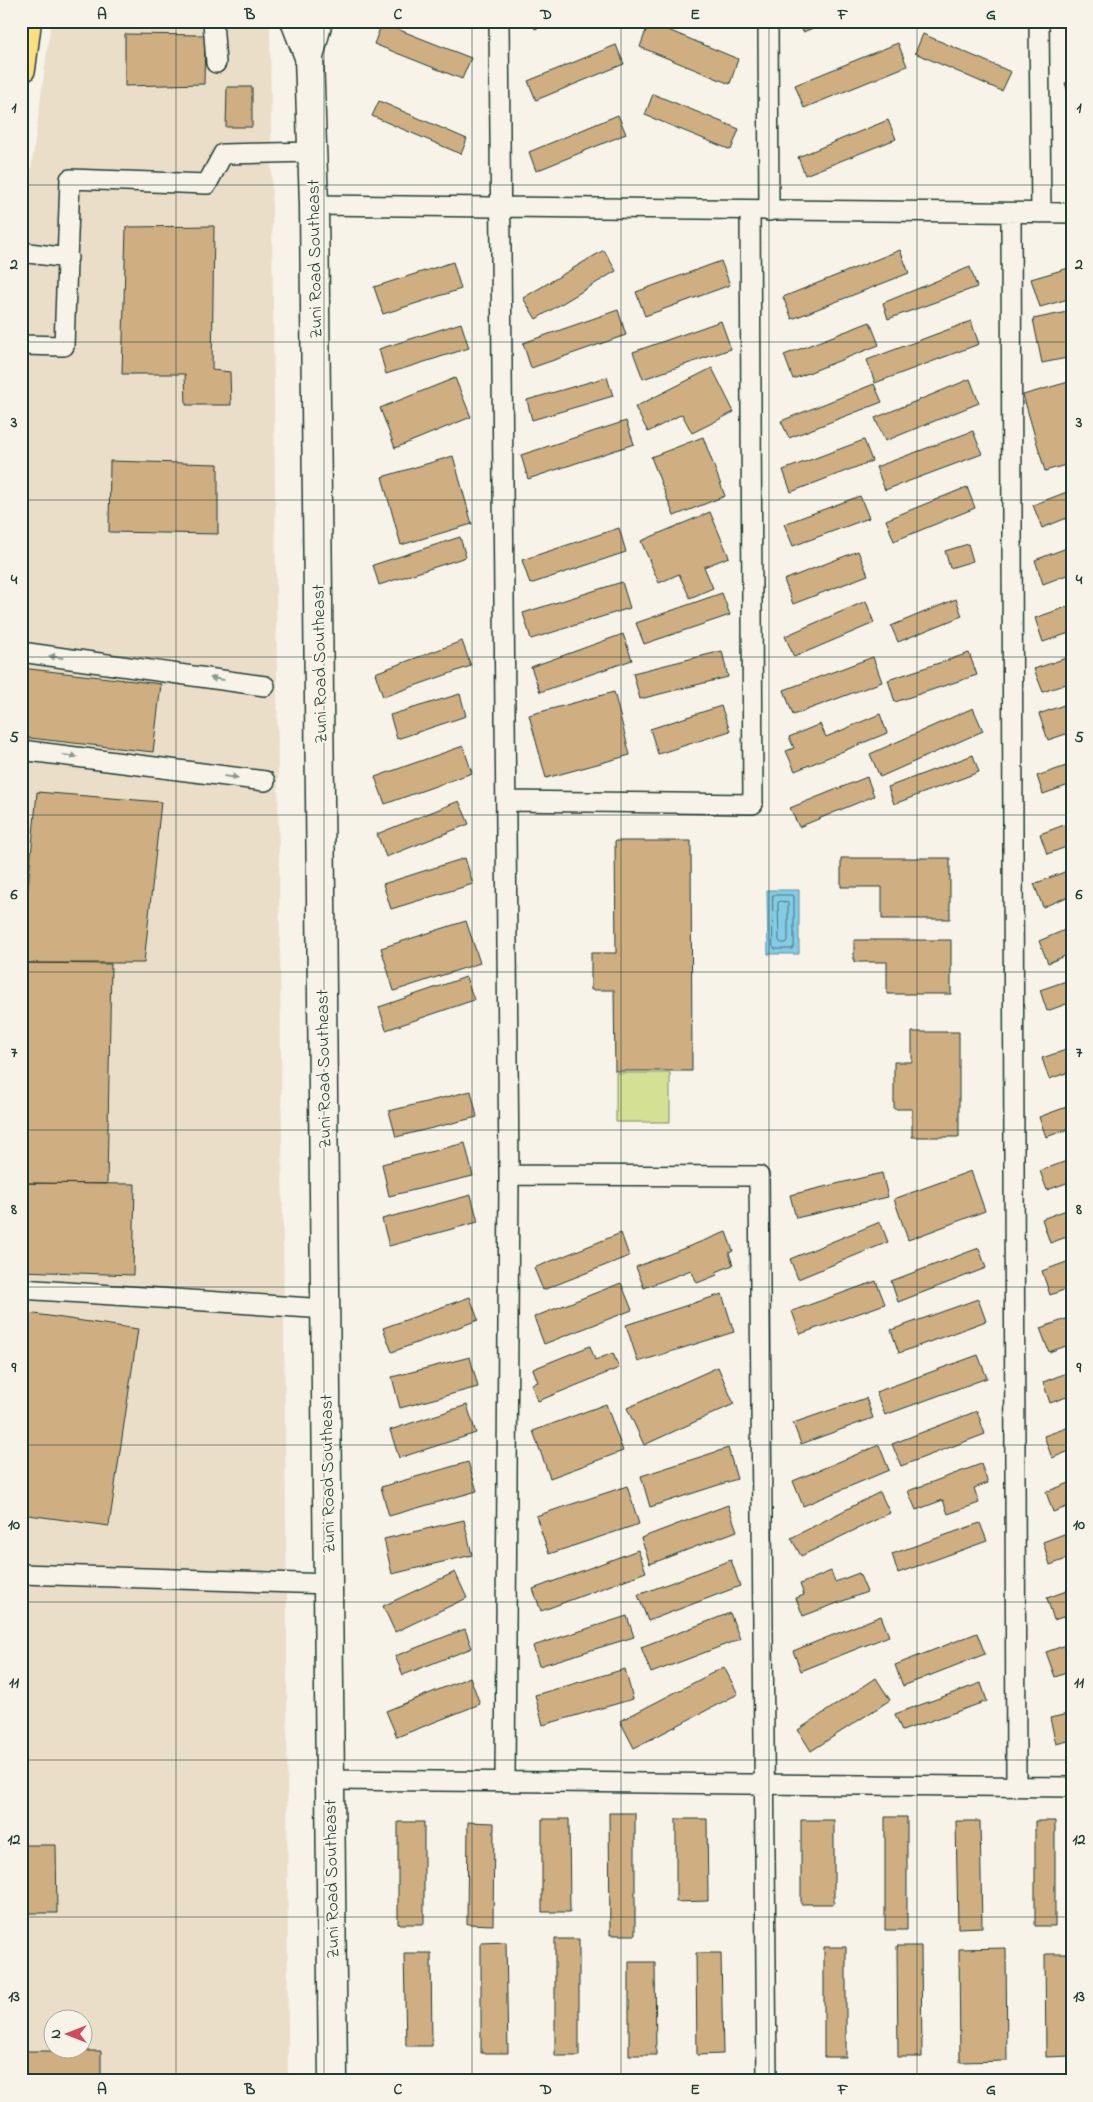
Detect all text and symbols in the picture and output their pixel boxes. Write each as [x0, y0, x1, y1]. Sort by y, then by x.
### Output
text: A [97, 3, 107, 27]
text: B [244, 3, 256, 27]
text: C [394, 3, 403, 27]
text: D [539, 3, 552, 27]
text: E [690, 3, 700, 27]
text: F [837, 3, 849, 27]
text: G [986, 3, 996, 27]
text: 1 [11, 96, 17, 120]
text: 1 [1076, 96, 1082, 120]
street label: Zuni Road Southeast [302, 179, 330, 339]
text: 2 [9, 253, 18, 277]
text: 2 [1074, 253, 1083, 277]
text: 3 [10, 411, 18, 435]
text: 3 [1075, 411, 1083, 435]
text: 4 [10, 568, 18, 592]
text: 4 [1075, 568, 1083, 592]
street label: Zuni Road Southeast [307, 584, 335, 744]
one-way arrow [48, 653, 64, 661]
one-way arrow [209, 675, 225, 683]
text: 5 [9, 726, 19, 750]
text: 5 [1074, 726, 1084, 750]
one-way arrow [62, 752, 78, 760]
one-way arrow [223, 773, 239, 781]
text: 6 [9, 883, 18, 907]
text: 6 [1074, 883, 1083, 907]
street label: Zuni Road Southeast [311, 989, 339, 1149]
text: 7 [11, 1041, 18, 1065]
text: 7 [1076, 1041, 1083, 1065]
text: 8 [10, 1198, 17, 1222]
text: 8 [1075, 1198, 1082, 1222]
text: 9 [11, 1356, 17, 1380]
text: 9 [1076, 1356, 1082, 1380]
street label: Zuni Road Southeast [315, 1394, 343, 1554]
text: 10 [8, 1513, 20, 1537]
text: 10 [1073, 1513, 1085, 1537]
text: 11 [9, 1671, 20, 1695]
text: 11 [1074, 1671, 1085, 1695]
street label: Zuni Road Southeast [319, 1799, 347, 1959]
text: 12 [7, 1828, 21, 1852]
text: 12 [1072, 1828, 1086, 1852]
text: 13 [8, 1985, 20, 2009]
text: 13 [1073, 1985, 1085, 2009]
north arrow [42, 2010, 92, 2060]
text: N [46, 2029, 67, 2039]
text: A [97, 2078, 107, 2102]
text: B [244, 2078, 256, 2102]
text: C [394, 2078, 403, 2102]
text: D [539, 2078, 552, 2102]
text: E [690, 2078, 700, 2102]
text: F [837, 2078, 849, 2102]
text: G [986, 2078, 996, 2102]

